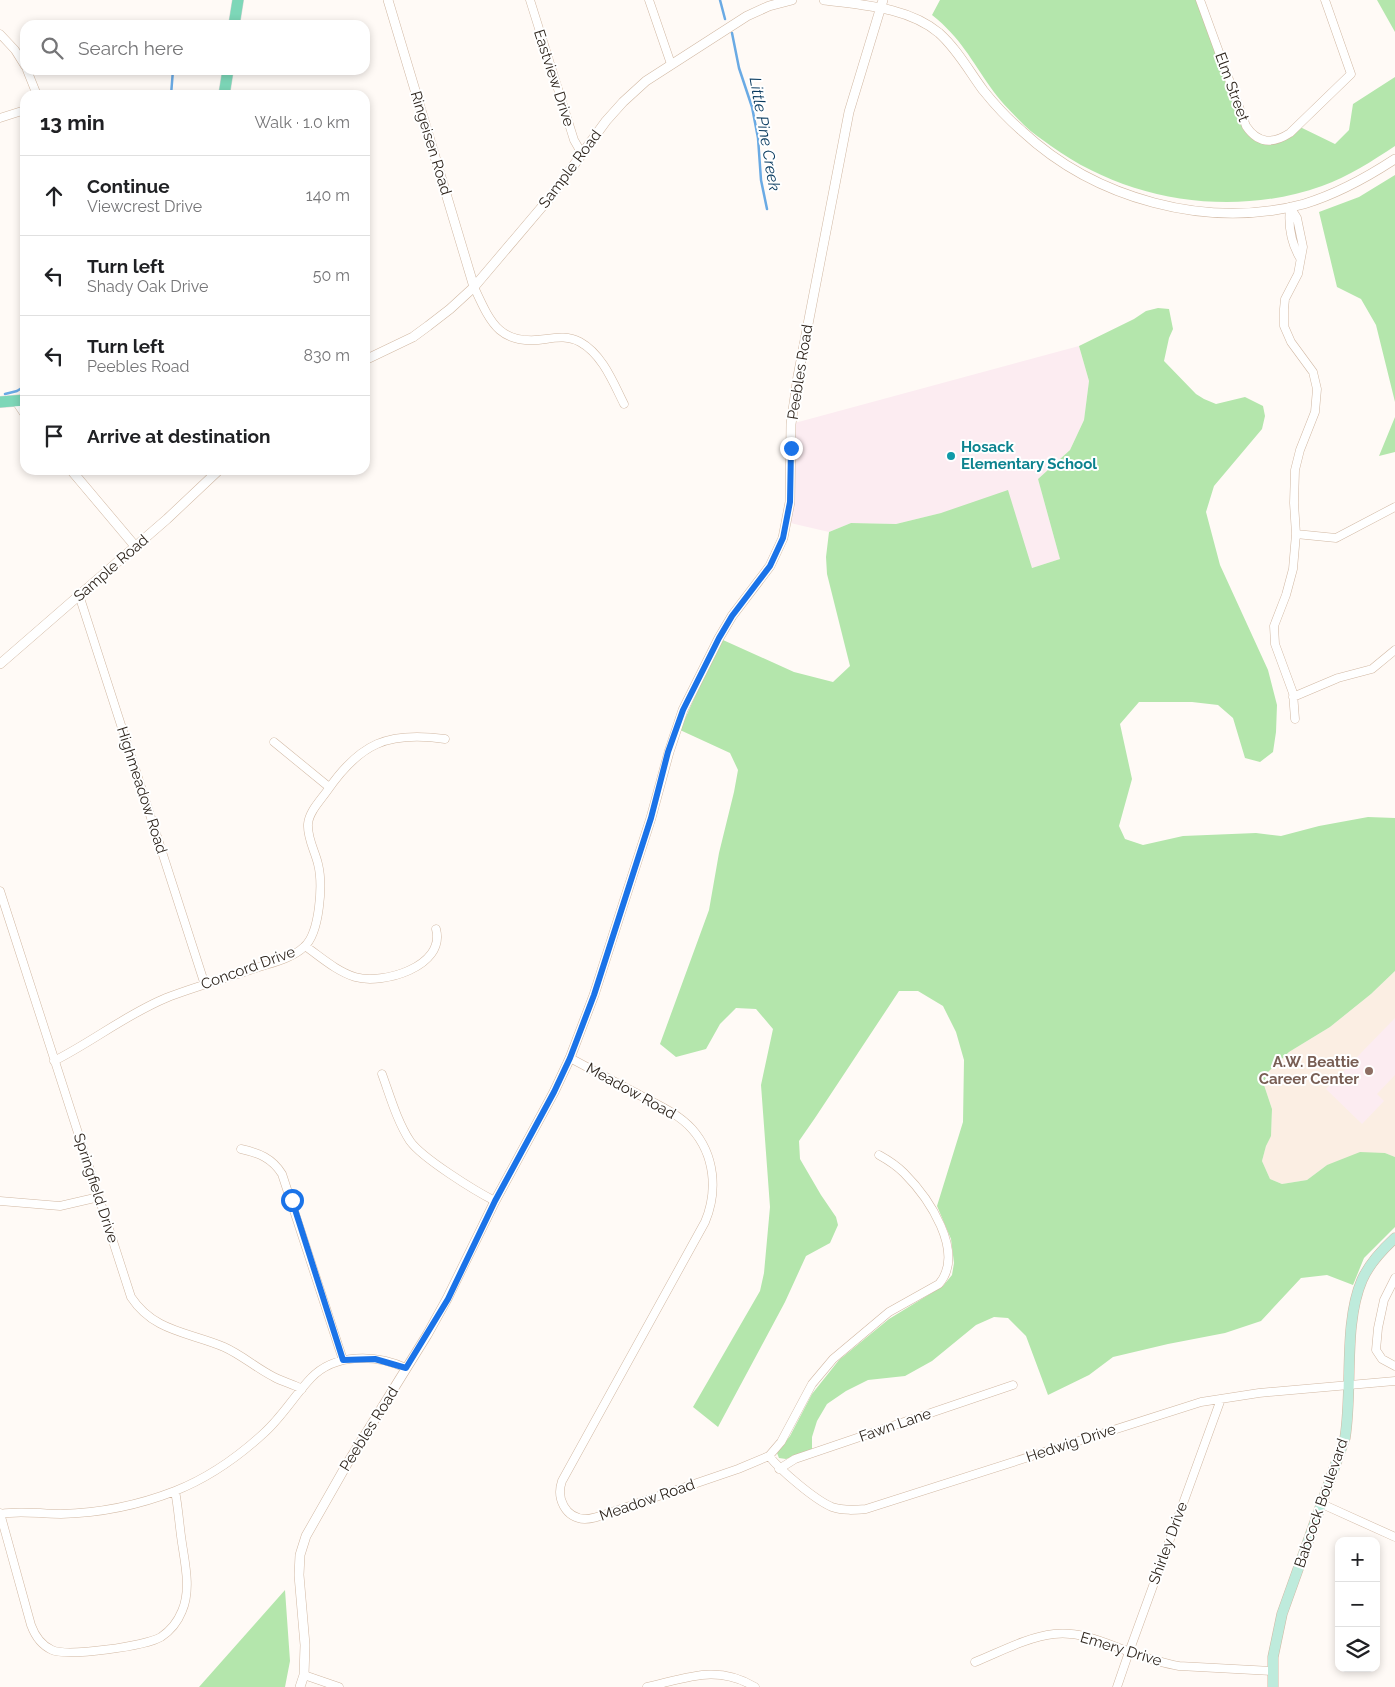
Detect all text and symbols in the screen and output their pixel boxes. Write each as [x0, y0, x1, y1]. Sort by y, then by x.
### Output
search box [20, 20, 370, 75]
street label: Eastview Drive [530, 27, 578, 129]
icon: search [38, 34, 66, 62]
text: Search here [78, 37, 184, 59]
street label: Elm Street [1211, 50, 1253, 124]
water label: Little Pine Creek [746, 76, 784, 193]
street label: Ringeisen Road [407, 89, 455, 197]
text: 13 min [40, 110, 105, 135]
text: Walk · 1.0 km [254, 113, 350, 132]
street label: Sample Road [535, 126, 605, 212]
text: Continue [87, 175, 170, 197]
icon: ahead [40, 182, 68, 210]
text: 140 m [306, 186, 350, 205]
text: Viewcrest Drive [87, 197, 202, 216]
text: Turn left [87, 255, 164, 277]
icon: left [40, 262, 68, 290]
text: 50 m [313, 266, 350, 285]
text: Shady Oak Drive [87, 277, 208, 296]
street label: Peebles Road [784, 323, 816, 421]
text: Turn left [87, 335, 164, 357]
icon: left [40, 342, 68, 370]
text: 830 m [303, 346, 350, 365]
text: Peebles Road [87, 357, 189, 376]
icon: arrive [40, 422, 68, 450]
text: Arrive at destination [87, 425, 271, 447]
route end [780, 437, 803, 460]
place label: Hosack Elementary School [961, 438, 1097, 473]
marker: Hosack Elementary School [945, 450, 957, 462]
street label: Sample Road [70, 531, 152, 605]
street label: Highmeadow Road [113, 724, 171, 856]
street label: Concord Drive [198, 943, 298, 993]
place label: A.W. Beattie Career Center [1259, 1053, 1359, 1088]
street label: Meadow Road [583, 1059, 679, 1123]
marker: A.W. Beattie Career Center [1363, 1065, 1375, 1077]
street label: Springfield Drive [70, 1131, 122, 1245]
route start [281, 1189, 304, 1212]
street label: Peebles Road [336, 1384, 402, 1474]
street label: Fawn Lane [857, 1404, 934, 1446]
street label: Hedwig Drive [1024, 1420, 1118, 1466]
street label: Babcock Boulevard [1290, 1436, 1352, 1570]
street label: Meadow Road [597, 1475, 697, 1525]
street label: Shirley Drive [1145, 1499, 1191, 1587]
map controls [1335, 1537, 1380, 1672]
button: + [1335, 1537, 1380, 1582]
button: − [1335, 1582, 1380, 1627]
button: layers [1335, 1627, 1380, 1672]
street label: Emery Drive [1078, 1628, 1164, 1670]

